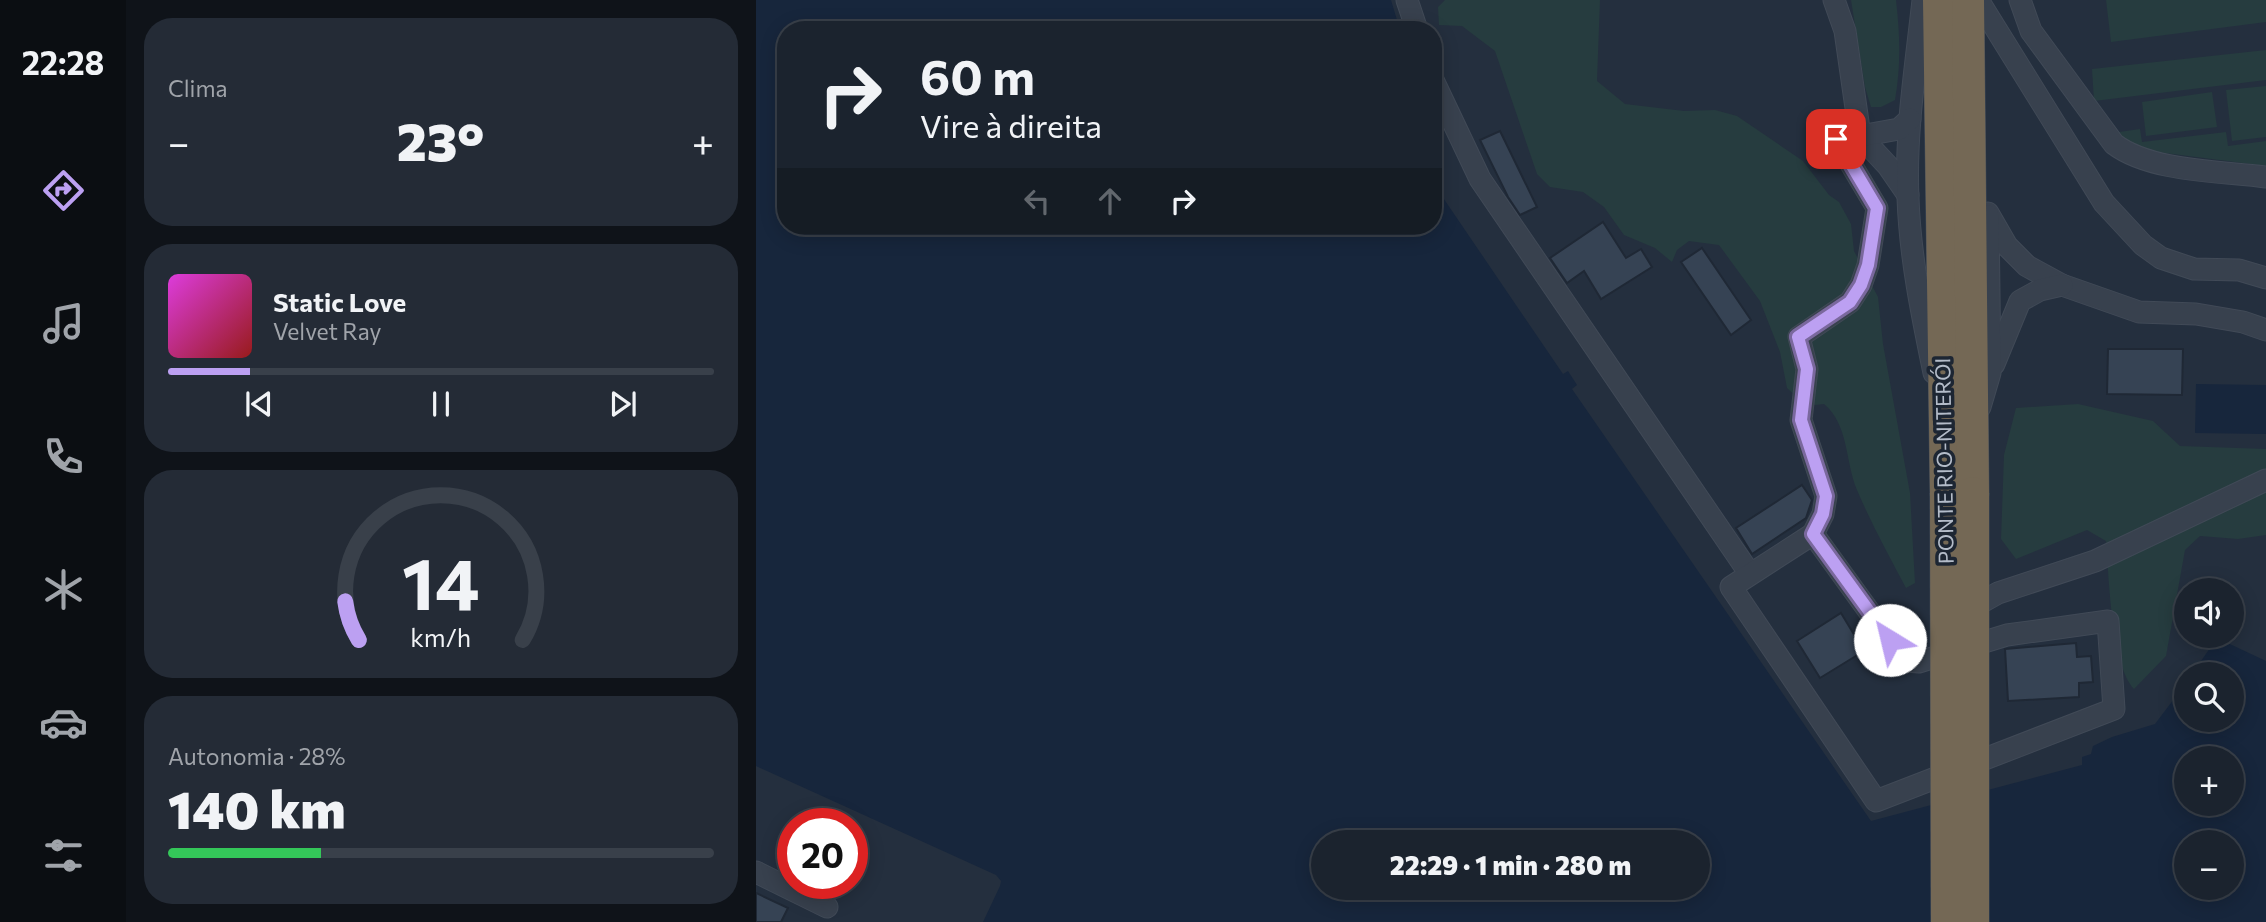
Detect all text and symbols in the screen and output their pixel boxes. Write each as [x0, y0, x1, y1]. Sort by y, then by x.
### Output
text: 22:28 [22, 42, 104, 82]
text: 60 m [920, 45, 1035, 105]
icon: right [805, 49, 896, 140]
text: Clima [168, 74, 228, 102]
text: Vire à direita [920, 105, 1102, 145]
text: 23° [397, 108, 484, 172]
pin [1806, 109, 1866, 169]
text: − [168, 118, 190, 165]
text: + [692, 118, 714, 165]
icon: arrive [1817, 120, 1855, 158]
icon: directions [39, 166, 88, 215]
icon: left [1018, 182, 1056, 220]
icon: ahead [1091, 182, 1129, 220]
icon: right [1164, 182, 1202, 220]
text: Static Love [273, 286, 406, 317]
icon: music [39, 299, 88, 348]
text: Velvet Ray [273, 317, 381, 345]
street label: PONTE RIO-NITERÓI [1929, 358, 1958, 564]
icon: previous [240, 385, 278, 423]
icon: pause [422, 385, 460, 423]
icon: next [604, 385, 642, 423]
icon: phone [39, 432, 88, 481]
text: 14 [402, 536, 480, 625]
icon: climate [39, 565, 88, 614]
map controls [2174, 578, 2244, 900]
button: sound [2174, 578, 2244, 648]
position arrow [1853, 603, 1927, 677]
text: km/h [411, 622, 471, 652]
button: search [2174, 662, 2244, 732]
icon: car [39, 698, 88, 747]
text: Autonomia · 28% [168, 742, 346, 770]
button: + [2174, 746, 2244, 816]
text: 140 km [168, 776, 346, 840]
speed limit sign: 20 [777, 808, 868, 899]
button: − [2174, 830, 2244, 900]
icon: filters [39, 831, 88, 880]
text: 22:29 · 1 min · 280 m [1390, 849, 1631, 880]

